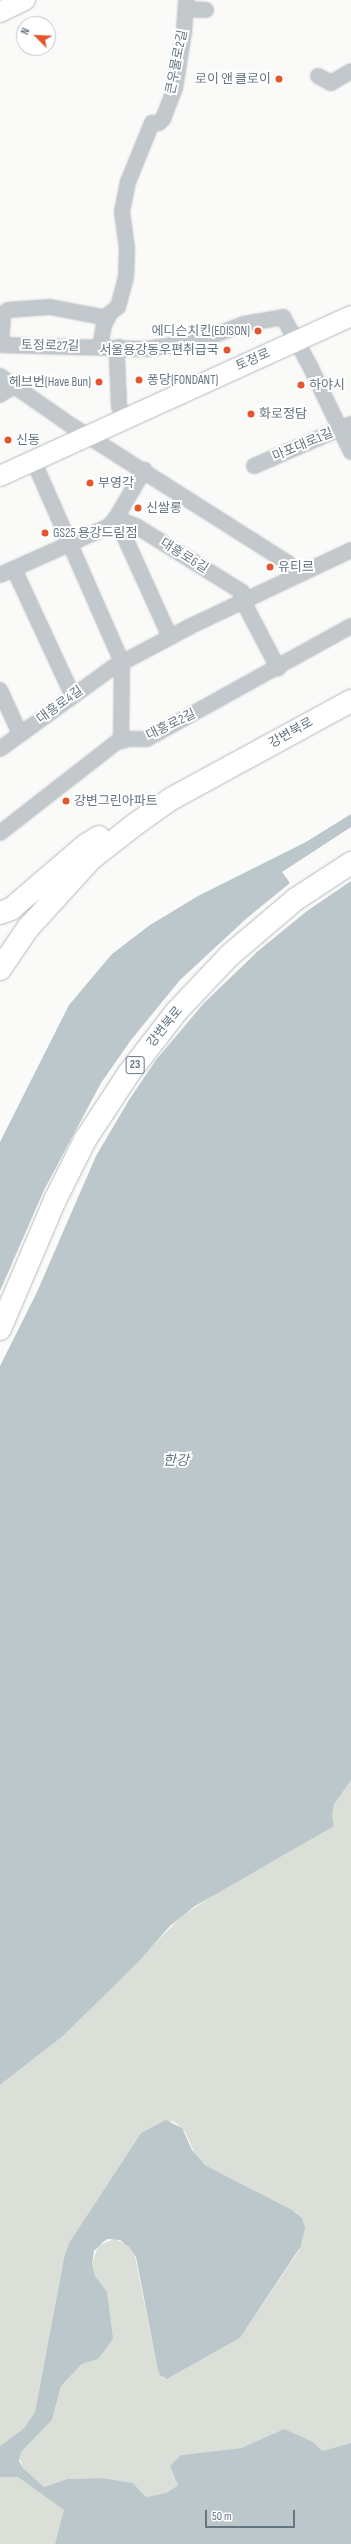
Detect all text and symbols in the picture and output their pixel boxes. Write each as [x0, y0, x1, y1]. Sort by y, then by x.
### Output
north arrow [16, 16, 56, 56]
text: N [18, 26, 33, 37]
street label: 큰우물로2길 [163, 29, 191, 95]
place label: 로이 앤 클로이 [195, 71, 271, 87]
marker: 로이 앤 클로이 [274, 74, 284, 84]
place label: 에디슨치킨(EDISON) [152, 323, 250, 339]
marker: 에디슨치킨(EDISON) [253, 326, 263, 336]
street label: 토정로27길 [21, 338, 79, 354]
place label: 서울용강동우편취급국 [99, 342, 219, 358]
marker: 서울용강동우편취급국 [222, 345, 232, 355]
street label: 토정로 [233, 346, 273, 374]
place label: 퐁당(FONDANT) [147, 372, 218, 388]
place label: 헤브번(Have Bun) [9, 374, 91, 390]
marker: 퐁당(FONDANT) [134, 375, 144, 385]
marker: 헤브번(Have Bun) [94, 377, 104, 387]
place label: 하야시 [309, 377, 345, 393]
marker: 하야시 [296, 380, 306, 390]
place label: 화로정담 [259, 406, 307, 422]
marker: 화로정담 [246, 409, 256, 419]
street label: 마포대로1길 [270, 425, 336, 465]
place label: 신동 [16, 432, 40, 448]
marker: 신동 [3, 435, 13, 445]
place label: 부영각 [98, 475, 134, 491]
marker: 부영각 [85, 478, 95, 488]
place label: 신쌀롱 [146, 500, 182, 516]
marker: 신쌀롱 [133, 503, 143, 513]
place label: GS25 용강드림점 [53, 525, 137, 541]
marker: GS25 용강드림점 [40, 528, 50, 538]
street label: 대흥로6길 [157, 535, 211, 577]
place label: 유티르 [278, 559, 314, 575]
marker: 유티르 [265, 562, 275, 572]
street label: 대흥로4길 [34, 683, 86, 727]
street label: 대흥로2길 [144, 706, 198, 744]
street label: 강변북로 [266, 715, 316, 751]
place label: 강변그린아파트 [74, 793, 158, 809]
marker: 강변그린아파트 [61, 796, 71, 806]
street label: 강변북로 [144, 1004, 186, 1050]
road number: 23 [125, 1055, 145, 1075]
water label: 한강 [163, 1453, 189, 1469]
scale bar [207, 2502, 297, 2528]
text: 50 m [212, 2509, 232, 2524]

